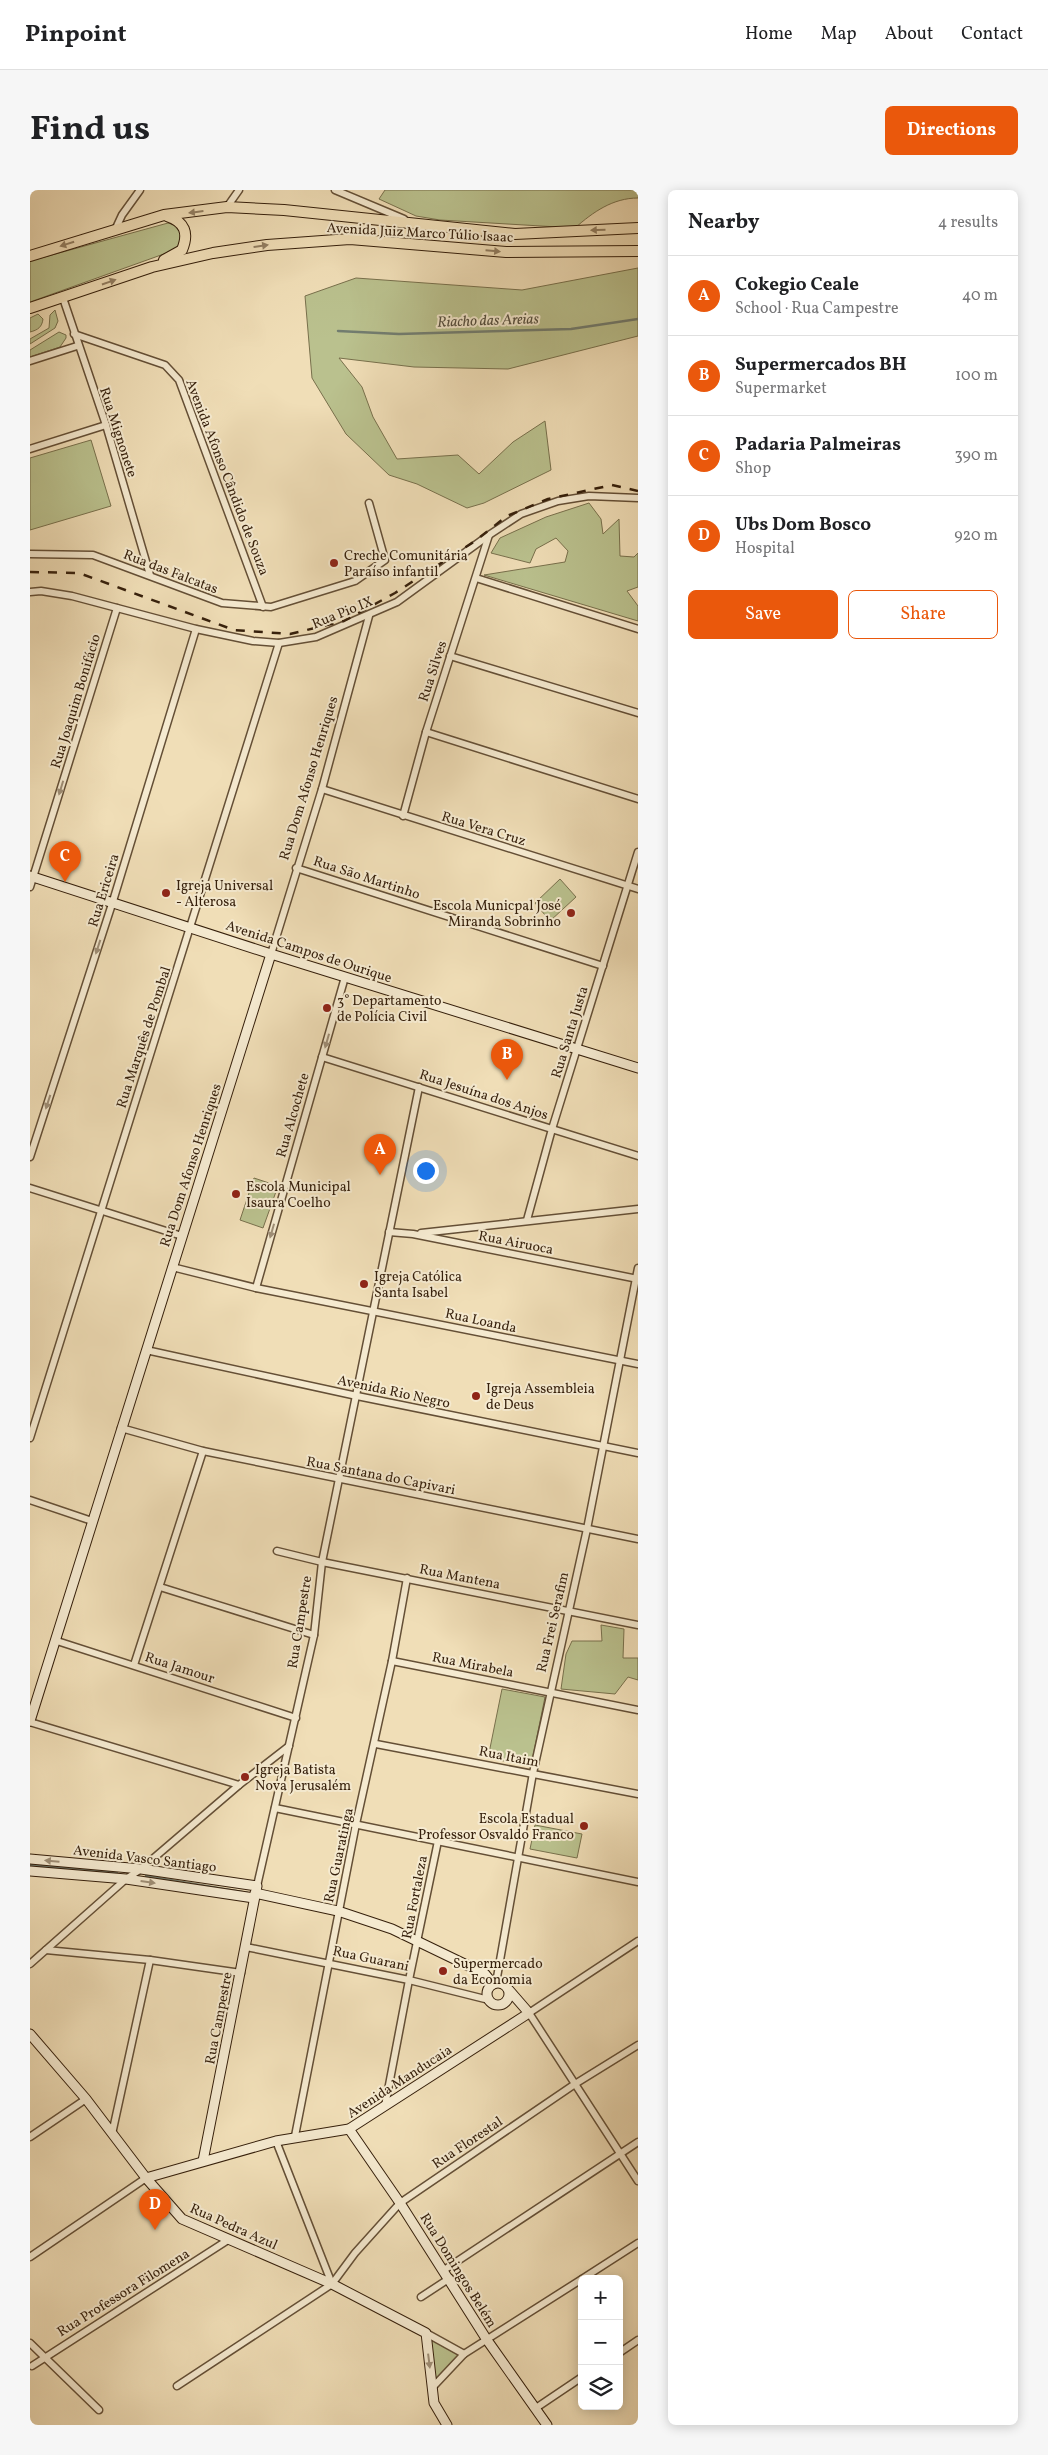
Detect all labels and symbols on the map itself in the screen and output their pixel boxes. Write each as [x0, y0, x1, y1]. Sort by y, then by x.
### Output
one-way arrow [187, 208, 203, 216]
street label: Avenida Juiz Marco Túlio Isaac [326, 219, 514, 248]
one-way arrow [590, 226, 606, 234]
one-way arrow [59, 240, 74, 248]
one-way arrow [254, 241, 270, 249]
one-way arrow [485, 247, 501, 255]
one-way arrow [101, 278, 116, 285]
water label: Riacho das Areias [437, 309, 540, 334]
street label: Avenida Afonso Cândido de Souza [180, 377, 273, 579]
street label: Rua Mignonete [94, 385, 141, 480]
street label: Rua das Falcatas [120, 546, 221, 599]
place label: Creche Comunitária Paraíso infantil [344, 547, 468, 582]
marker: Creche Comunitária Paraíso infantil [328, 557, 340, 569]
street label: Rua Pio IX [309, 593, 376, 634]
street label: Rua Joaquim Bonifácio [47, 632, 106, 771]
street label: Rua Silves [415, 638, 452, 704]
street label: Rua Dom Afonso Henriques [275, 694, 343, 863]
one-way arrow [56, 781, 64, 796]
street label: Rua Vera Cruz [439, 808, 528, 851]
pin: C [49, 841, 81, 882]
street label: Rua Ericeira [84, 851, 125, 929]
street label: Rua São Martinho [311, 852, 422, 905]
place label: Igreja Universal - Alterosa [176, 877, 273, 912]
marker: Igreja Universal - Alterosa [160, 887, 172, 899]
place label: Escola Municpal José Miranda Sobrinho [433, 897, 561, 932]
marker: Escola Municpal José Miranda Sobrinho [565, 907, 577, 919]
street label: Avenida Campos de Ourique [223, 917, 394, 988]
one-way arrow [94, 940, 101, 955]
street label: Rua Marquês de Pombal [113, 964, 176, 1111]
street label: Rua Santa Justa [547, 984, 593, 1081]
place label: 3° Departamento de Polícia Civil [337, 992, 442, 1027]
marker: 3° Departamento de Polícia Civil [321, 1002, 333, 1014]
one-way arrow [322, 1034, 330, 1049]
pin: B [491, 1039, 523, 1080]
street label: Rua Jesuína dos Anjos [417, 1066, 550, 1125]
street label: Rua Alcochete [272, 1070, 315, 1160]
street label: Rua Dom Afonso Henriques [156, 1081, 227, 1250]
one-way arrow [44, 1095, 52, 1110]
pin: A [364, 1134, 396, 1175]
your location [413, 1158, 439, 1184]
place label: Escola Municipal Isaura Coelho [246, 1178, 351, 1213]
marker: Escola Municipal Isaura Coelho [230, 1188, 242, 1200]
one-way arrow [268, 1223, 276, 1238]
street label: Rua Airuoca [477, 1227, 555, 1260]
place label: Igreja Católica Santa Isabel [374, 1268, 462, 1303]
marker: Igreja Católica Santa Isabel [358, 1278, 370, 1290]
street label: Rua Loanda [443, 1305, 518, 1338]
street label: Avenida Rio Negro [336, 1371, 452, 1414]
place label: Igreja Assembleia de Deus [486, 1380, 595, 1415]
marker: Igreja Assembleia de Deus [470, 1390, 482, 1402]
street label: Rua Santana do Capivari [305, 1453, 457, 1500]
street label: Rua Mantena [417, 1560, 502, 1595]
street label: Rua Frei Serafim [533, 1570, 574, 1674]
street label: Rua Campestre [284, 1574, 317, 1670]
street label: Rua Jamour [142, 1648, 217, 1689]
street label: Rua Mirabela [430, 1648, 515, 1683]
street label: Rua Itaim [477, 1742, 540, 1773]
place label: Igreja Batista Nova Jerusalém [255, 1761, 351, 1796]
marker: Igreja Batista Nova Jerusalém [239, 1771, 251, 1783]
street label: Rua Guaratinga [320, 1806, 359, 1905]
place label: Escola Estadual Professor Osvaldo Franco [418, 1810, 574, 1845]
marker: Escola Estadual Professor Osvaldo Franco [578, 1820, 590, 1832]
street label: Avenida Vasco Santiago [72, 1841, 218, 1878]
street label: Rua Fortaleza [398, 1854, 433, 1941]
one-way arrow [44, 1857, 60, 1865]
one-way arrow [140, 1879, 156, 1887]
street label: Rua Guarani [331, 1942, 411, 1977]
place label: Supermercado da Economia [453, 1955, 543, 1990]
marker: Supermercado da Economia [437, 1965, 449, 1977]
street label: Rua Campestre [201, 1970, 238, 2066]
street label: Avenida Manducaia [344, 2041, 456, 2123]
street label: Rua Florestal [429, 2113, 507, 2174]
pin: D [139, 2189, 171, 2230]
street label: Rua Pedra Azul [186, 2200, 280, 2255]
street label: Rua Domingos Belém [415, 2210, 501, 2332]
street label: Rua Professora Filomena [54, 2245, 194, 2342]
one-way arrow [425, 2353, 433, 2369]

